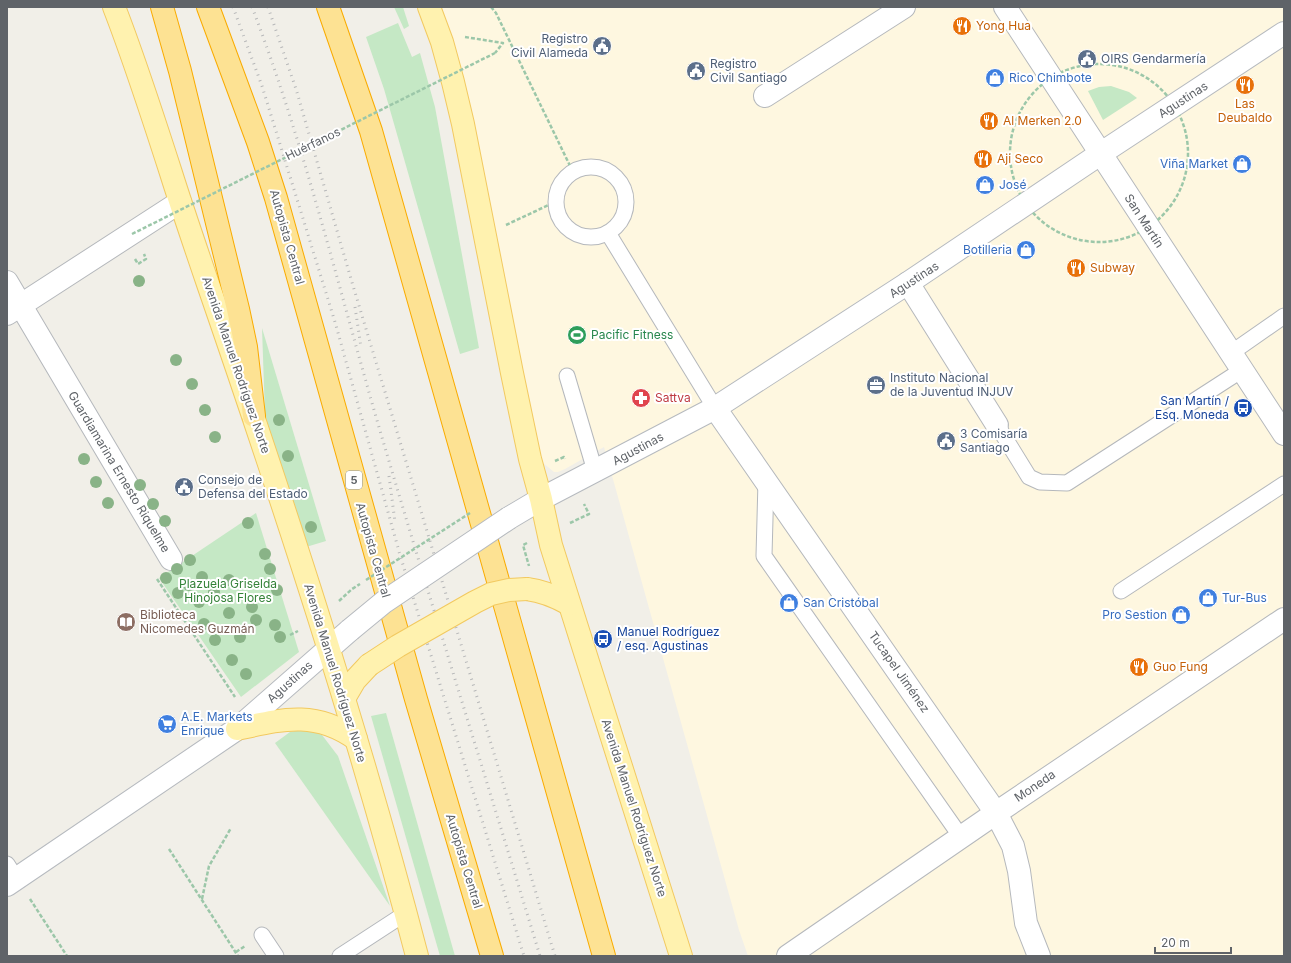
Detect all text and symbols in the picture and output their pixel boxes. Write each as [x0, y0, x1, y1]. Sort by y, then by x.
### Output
restaurant icon: Yong Hua [951, 15, 973, 37]
place label: Yong Hua [976, 18, 1031, 33]
place label: Registro Civil Alameda [511, 31, 588, 60]
public building icon: Registro Civil Alameda [591, 35, 613, 57]
public building icon: OIRS Gendarmería [1076, 48, 1098, 70]
place label: OIRS Gendarmería [1101, 51, 1206, 66]
place label: Registro Civil Santiago [710, 56, 787, 85]
public building icon: Registro Civil Santiago [685, 60, 707, 82]
shop icon: Rico Chimbote [984, 67, 1006, 89]
place label: Rico Chimbote [1009, 70, 1092, 85]
restaurant icon: Las Deubaldo [1234, 74, 1256, 96]
street label: Agustinas [1155, 78, 1210, 121]
place label: Las Deubaldo [1218, 96, 1272, 125]
restaurant icon: Al Merken 2.0 [978, 110, 1000, 132]
place label: Al Merken 2.0 [1003, 113, 1082, 128]
street label: Huérfanos [283, 124, 343, 163]
restaurant icon: Aji Seco [972, 148, 994, 170]
place label: Aji Seco [997, 151, 1043, 166]
shop icon: Viña Market [1231, 153, 1253, 175]
place label: Viña Market [1160, 156, 1228, 171]
shop icon: José [974, 174, 996, 196]
place label: José [999, 177, 1026, 192]
street label: Autopista Central [267, 188, 308, 286]
street label: San Martín [1121, 191, 1167, 250]
shop icon: Botilleria [1015, 239, 1037, 261]
place label: Botilleria [963, 242, 1012, 257]
restaurant icon: Subway [1065, 257, 1087, 279]
street label: Agustinas [886, 258, 941, 301]
place label: Subway [1090, 260, 1135, 275]
street label: Avenida Manuel Rodríguez Norte [199, 274, 274, 455]
sports icon: Pacific Fitness [566, 324, 588, 346]
place label: Pacific Fitness [591, 327, 673, 342]
place label: Instituto Nacional de la Juventud INJUV [890, 370, 1013, 399]
office icon: Instituto Nacional de la Juventud INJUV [865, 374, 887, 396]
pharmacy icon: Sattva [630, 387, 652, 409]
street label: Guardiamarina Ernesto Riquelme [65, 388, 174, 555]
place label: Sattva [655, 390, 691, 405]
place label: San Martín / Esq. Moneda [1155, 393, 1230, 422]
bus stop icon: San Martín / Esq. Moneda [1232, 397, 1254, 419]
place label: 3 Comisaría Santiago [960, 426, 1028, 455]
street label: Agustinas [609, 429, 666, 468]
public building icon: 3 Comisaría Santiago [935, 430, 957, 452]
road number: 5 [346, 471, 362, 489]
place label: Consejo de Defensa del Estado [198, 472, 308, 501]
public building icon: Consejo de Defensa del Estado [173, 476, 195, 498]
street label: Autopista Central [353, 501, 394, 599]
park label: Plazuela Griselda Hinojosa Flores [179, 576, 277, 605]
street label: Avenida Manuel Rodríguez Norte [301, 582, 370, 764]
shop icon: Tur-Bus [1197, 587, 1219, 609]
place label: Tur-Bus [1222, 590, 1267, 605]
shop icon: San Cristóbal [778, 592, 800, 614]
place label: San Cristóbal [803, 595, 879, 610]
shop icon: Pro Sestion [1170, 604, 1192, 626]
place label: Biblioteca Nicomedes Guzmán [140, 607, 255, 636]
place label: Pro Sestion [1102, 607, 1167, 622]
library icon: Biblioteca Nicomedes Guzmán [115, 611, 137, 633]
place label: Manuel Rodríguez / esq. Agustinas [617, 624, 720, 653]
bus stop icon: Manuel Rodríguez / esq. Agustinas [592, 628, 614, 650]
street label: Tucapel Jiménez [866, 628, 933, 715]
restaurant icon: Guo Fung [1128, 656, 1150, 678]
street label: Agustinas [264, 657, 316, 706]
place label: Guo Fung [1153, 659, 1208, 674]
place label: A.E. Markets Enrique [181, 709, 253, 738]
supermarket icon: A.E. Markets Enrique [156, 713, 178, 735]
street label: Avenida Manuel Rodríguez Norte [599, 717, 670, 899]
street label: Moneda [1011, 766, 1058, 805]
street label: Autopista Central [443, 812, 486, 910]
scale bar [1155, 929, 1231, 955]
text: 20 m [1161, 935, 1190, 950]

